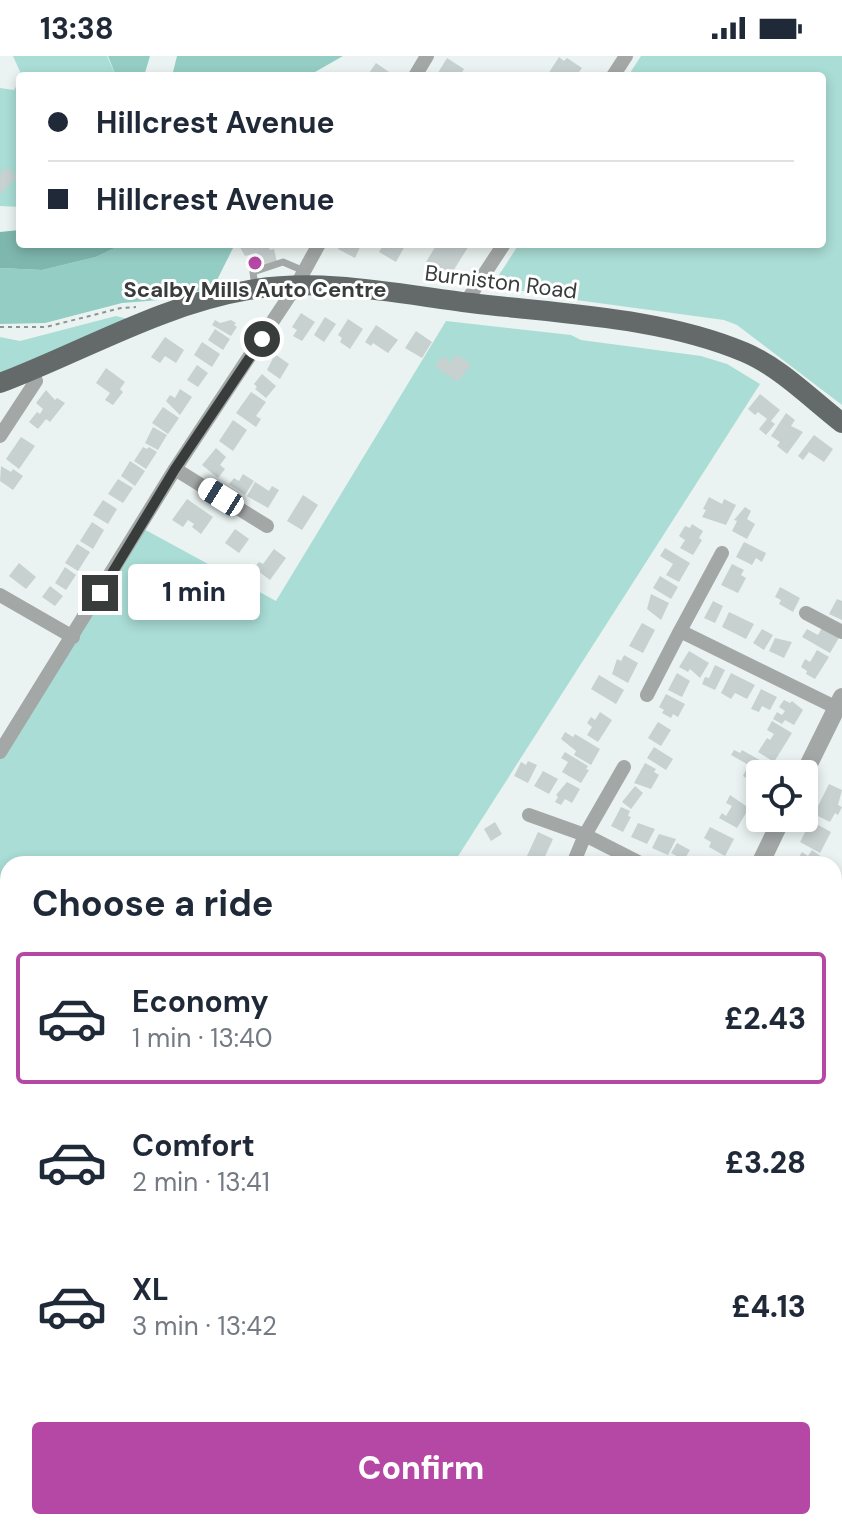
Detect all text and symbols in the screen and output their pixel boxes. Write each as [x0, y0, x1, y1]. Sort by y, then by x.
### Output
text: 13:38 [40, 9, 114, 48]
text: Hillcrest Avenue [96, 103, 334, 142]
text: Hillcrest Avenue [96, 180, 334, 219]
marker: Scalby Mills Auto Centre [246, 254, 264, 272]
street label: Burniston Road [423, 258, 579, 306]
place label: Scalby Mills Auto Centre [124, 275, 386, 304]
route start [244, 321, 280, 357]
car [194, 474, 248, 520]
callout: 1 min [128, 565, 260, 621]
route end [82, 575, 118, 611]
text: 1 min [162, 575, 226, 609]
map controls [746, 760, 818, 832]
button: locate [746, 760, 818, 832]
text: Choose a ride [32, 880, 273, 927]
icon: car [36, 982, 108, 1054]
text: Economy [132, 982, 269, 1021]
text: £2.43 [724, 999, 806, 1038]
text: 1 min · 13:40 [132, 1021, 273, 1055]
icon: car [36, 1126, 108, 1198]
text: Comfort [132, 1126, 255, 1165]
text: £3.28 [725, 1143, 806, 1182]
text: 2 min · 13:41 [132, 1165, 270, 1199]
icon: car [36, 1270, 108, 1342]
text: XL [132, 1270, 169, 1309]
text: £4.13 [732, 1287, 806, 1326]
text: 3 min · 13:42 [132, 1309, 277, 1343]
button: Confirm [32, 1422, 810, 1514]

